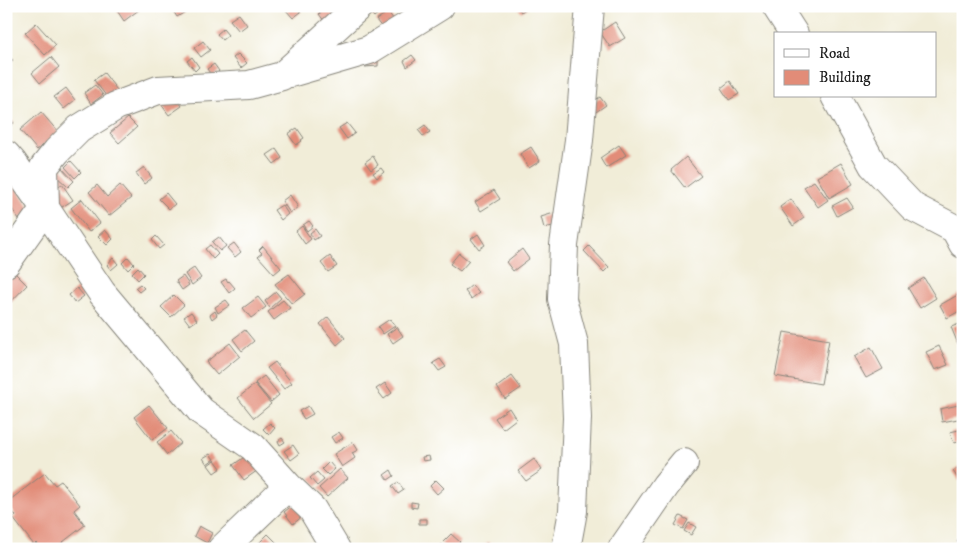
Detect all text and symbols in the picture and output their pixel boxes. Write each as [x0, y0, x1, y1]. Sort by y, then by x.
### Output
legend [774, 32, 936, 98]
text: Road [819, 44, 851, 63]
text: Building [819, 68, 871, 87]

